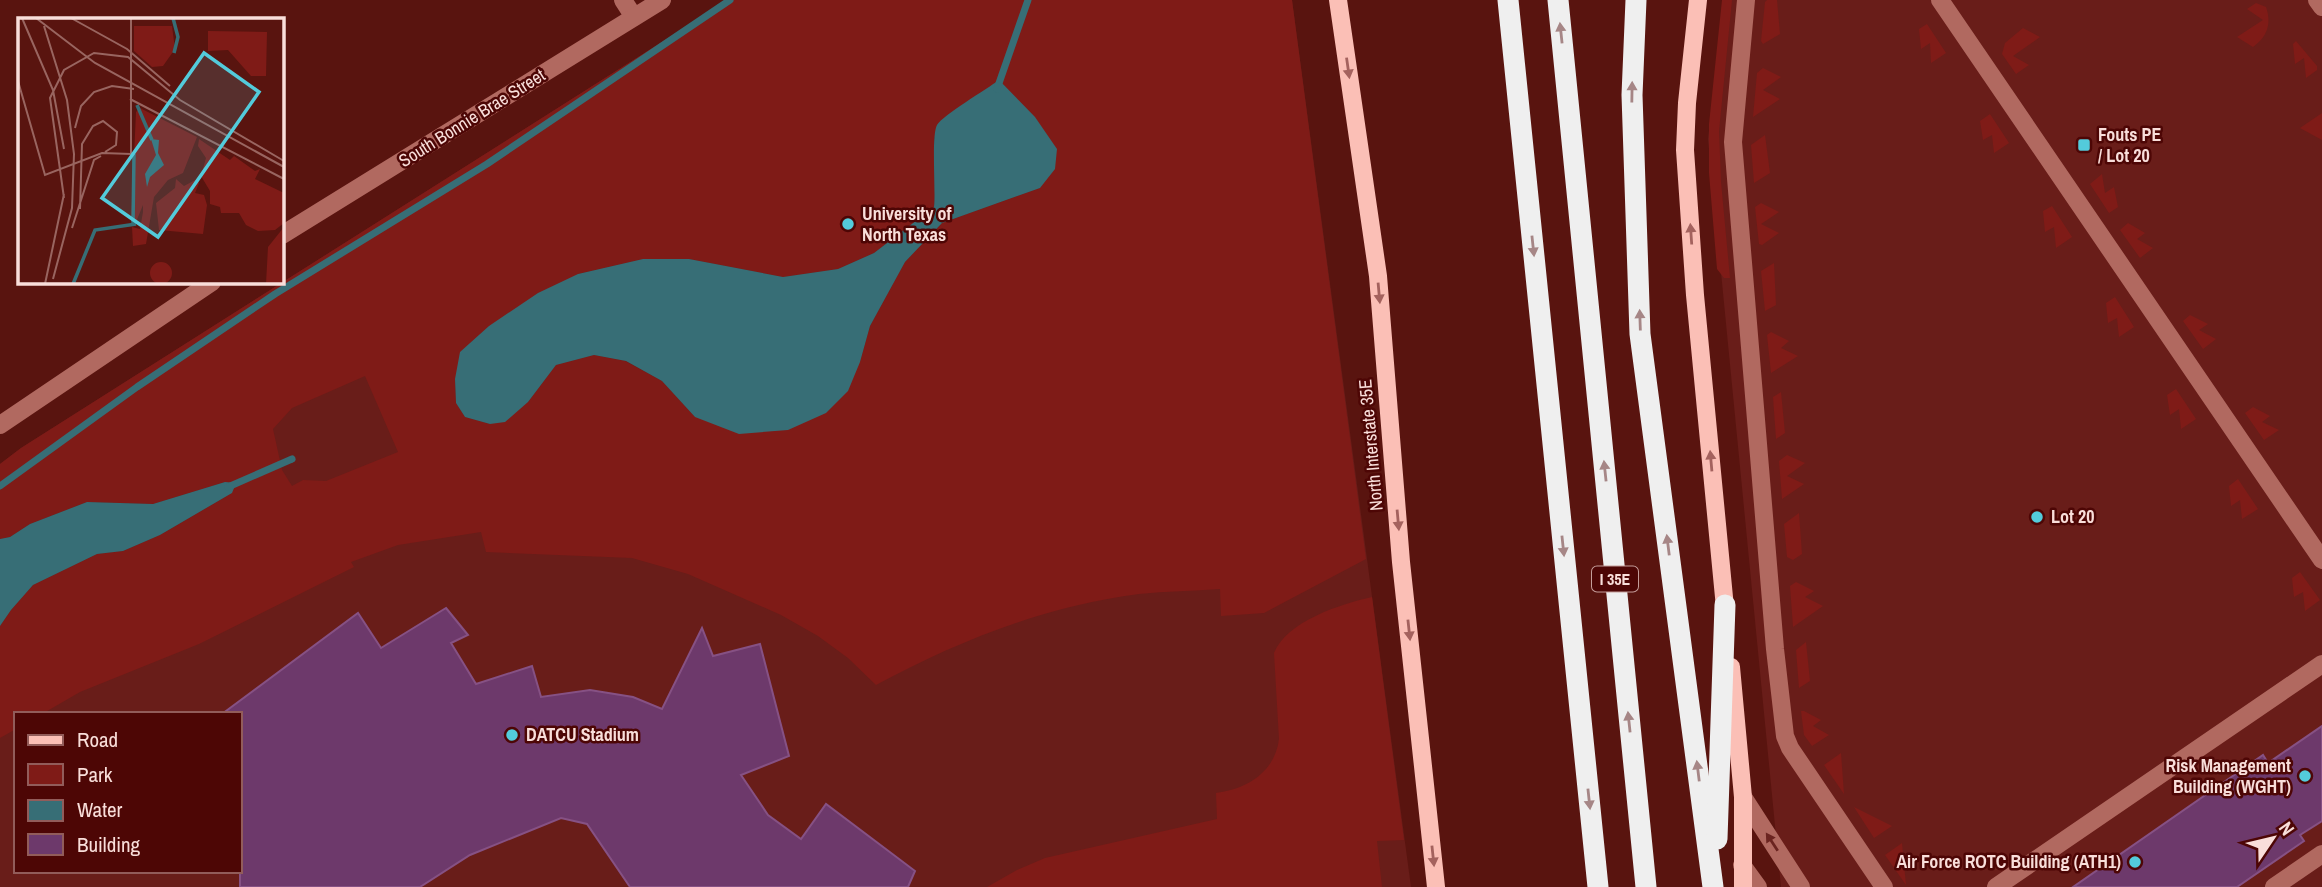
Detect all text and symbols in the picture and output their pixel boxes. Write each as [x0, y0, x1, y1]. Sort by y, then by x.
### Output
inset map [18, 18, 284, 284]
one-way arrow [1555, 22, 1566, 44]
one-way arrow [1342, 57, 1353, 79]
street label: South Bonnie Brae Street [394, 62, 550, 173]
one-way arrow [1627, 81, 1638, 103]
place label: Fouts PE / Lot 20 [2098, 122, 2161, 168]
marker: Fouts PE / Lot 20 [2076, 137, 2092, 153]
place label: University of North Texas [862, 201, 951, 247]
marker: University of North Texas [840, 216, 856, 232]
one-way arrow [1685, 223, 1696, 245]
one-way arrow [1528, 235, 1539, 257]
one-way arrow [1374, 282, 1385, 304]
one-way arrow [1634, 308, 1645, 330]
street label: North Interstate 35E [1352, 378, 1389, 512]
one-way arrow [1705, 450, 1716, 472]
one-way arrow [1599, 460, 1610, 482]
place label: Lot 20 [2051, 504, 2094, 529]
one-way arrow [1393, 509, 1404, 531]
marker: Lot 20 [2029, 509, 2045, 525]
one-way arrow [1662, 534, 1673, 556]
one-way arrow [1558, 535, 1569, 557]
road number: I 35E [1592, 566, 1638, 592]
one-way arrow [1403, 619, 1414, 641]
one-way arrow [1624, 710, 1635, 732]
legend [14, 712, 242, 873]
place label: DATCU Stadium [526, 722, 639, 747]
text: Road [77, 725, 118, 754]
marker: DATCU Stadium [504, 727, 520, 743]
place label: Risk Management Building (WGHT) [2166, 753, 2291, 799]
text: Park [77, 760, 113, 789]
one-way arrow [1692, 760, 1703, 782]
marker: Risk Management Building (WGHT) [2297, 768, 2313, 784]
one-way arrow [1584, 789, 1595, 811]
text: Water [77, 795, 123, 824]
north arrow [2238, 803, 2308, 873]
text: N [2273, 816, 2301, 840]
text: Building [77, 830, 141, 859]
one-way arrow [1765, 832, 1778, 852]
one-way arrow [1428, 845, 1439, 867]
place label: Air Force ROTC Building (ATH1) [1896, 849, 2121, 874]
marker: Air Force ROTC Building (ATH1) [2127, 854, 2143, 870]

